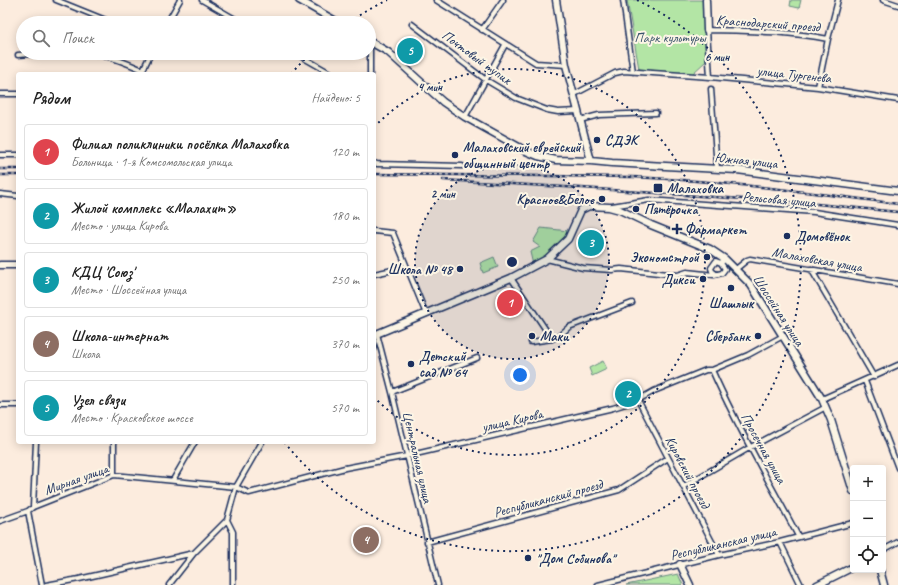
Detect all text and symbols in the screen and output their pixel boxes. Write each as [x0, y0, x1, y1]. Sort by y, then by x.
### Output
street label: Краснодарский проезд [715, 11, 823, 36]
search box [16, 16, 376, 60]
icon: search [30, 27, 52, 49]
street label: Почтовый тупик [439, 27, 515, 89]
text: Поиск [62, 29, 94, 48]
park label: Парк культуры [634, 29, 707, 46]
pin: 5 [397, 36, 423, 66]
text: 6 мин [705, 49, 730, 65]
street label: улица Тургенева [755, 62, 833, 87]
text: 4 мин [418, 79, 443, 95]
text: Рядом [32, 88, 70, 109]
text: Найдено: 5 [312, 90, 360, 106]
place label: СДЭК [605, 132, 640, 149]
text: Филиал поликлиники посёлка Малаховка [71, 135, 289, 154]
marker: СДЭК [592, 135, 602, 145]
place label: Малаховский еврейский общинный центр [463, 139, 582, 172]
text: 1 [43, 144, 49, 160]
text: 120 m [331, 144, 359, 160]
street label: Южная улица [714, 149, 779, 172]
marker: Малаховский еврейский общинный центр [450, 150, 460, 160]
text: Больница · 1-я Комсомольская улица [71, 154, 232, 170]
place label: Малаховка [667, 180, 725, 197]
marker: Малаховка [652, 182, 664, 194]
text: 2 мин [431, 186, 456, 202]
street label: Рельсовая улица [742, 188, 817, 211]
place label: Красное&Белое [516, 191, 596, 208]
marker: Красное&Белое [597, 194, 607, 204]
text: Жилой комплекс «Малахит» [71, 199, 236, 218]
place label: Пятёрочка [644, 201, 698, 218]
marker: Пятёрочка [631, 204, 641, 214]
text: 2 [43, 208, 49, 224]
text: 180 m [331, 208, 359, 224]
text: Место · улица Кирова [71, 218, 168, 234]
place label: Фармаркет [685, 221, 747, 238]
marker: Фармаркет [672, 224, 682, 234]
pin: 3 [578, 228, 604, 258]
place label: Домовёнок [795, 228, 851, 245]
marker: Домовёнок [782, 231, 792, 241]
street label: Малаховская улица [771, 243, 865, 276]
place label: Экономстрой [630, 249, 700, 266]
marker: Экономстрой [702, 252, 712, 262]
centre of rings [505, 255, 519, 269]
place label: Школа № 48 [388, 261, 454, 278]
text: КДЦ 'Союз' [71, 263, 134, 282]
marker: Школа № 48 [455, 264, 465, 274]
place label: Дикси [662, 271, 696, 288]
street label: Шоссейная улица [749, 271, 809, 350]
text: 3 [43, 272, 49, 288]
text: 250 m [331, 272, 359, 288]
marker: Дикси [698, 274, 708, 284]
text: Место · Шоссейная улица [71, 282, 186, 298]
marker: Шашлык [726, 283, 736, 293]
pin: 1 [497, 288, 523, 318]
place label: Шашлык [709, 295, 755, 312]
text: Школа-интернат [71, 327, 168, 346]
place label: Маки [540, 328, 570, 345]
place label: Сбербанк [705, 328, 751, 345]
marker: Маки [527, 331, 537, 341]
marker: Сбербанк [753, 331, 763, 341]
text: 4 [43, 336, 49, 352]
text: 370 m [331, 336, 359, 352]
text: Школа [71, 346, 100, 362]
place label: Детский сад № 64 [419, 348, 468, 381]
marker: Детский сад № 64 [406, 359, 416, 369]
your location [510, 365, 530, 385]
pin: 2 [615, 379, 641, 409]
text: Узел связи [71, 391, 125, 410]
text: 5 [43, 400, 49, 416]
text: 570 m [331, 400, 359, 416]
street label: улица Кирова [479, 405, 545, 436]
text: Место · Красковское шоссе [71, 410, 193, 426]
street label: Центральная улица [399, 410, 437, 506]
street label: Просечная улица [737, 410, 790, 487]
street label: Кировский проезд [661, 433, 715, 513]
street label: Мирная улица [42, 460, 112, 499]
map controls [850, 465, 886, 573]
button: + [850, 465, 886, 501]
street label: Республиканский проезд [492, 475, 606, 521]
button: − [850, 501, 886, 537]
street label: Республиканская улица [669, 523, 779, 564]
pin: 4 [353, 525, 379, 555]
button: locate [850, 537, 886, 573]
place label: "Дом Собинова" [536, 550, 618, 567]
marker: "Дом Собинова" [523, 553, 533, 563]

